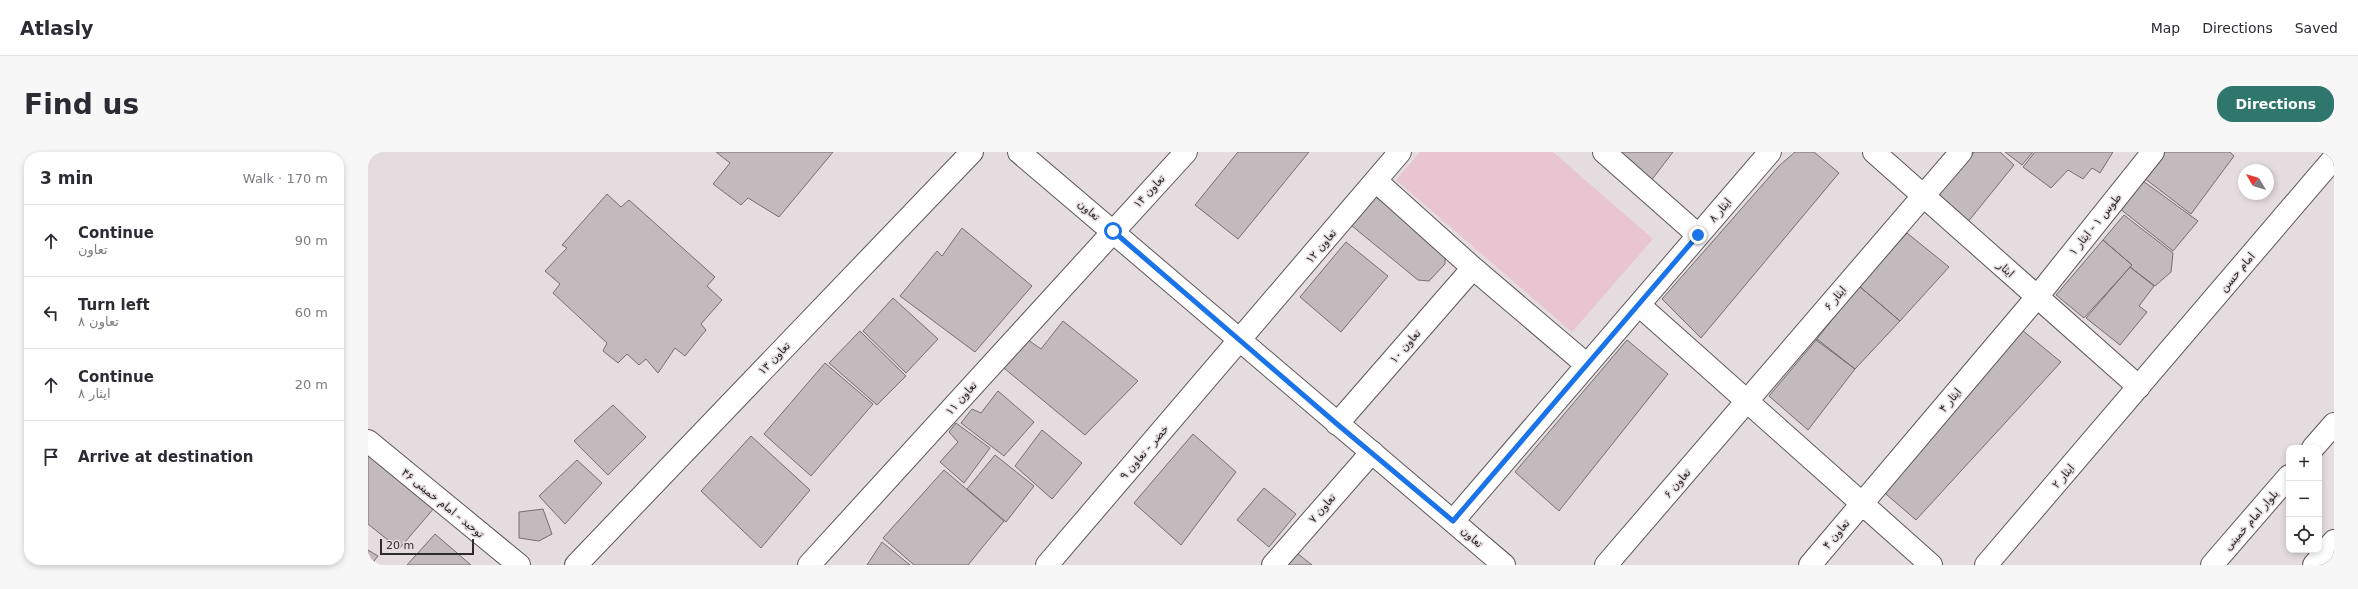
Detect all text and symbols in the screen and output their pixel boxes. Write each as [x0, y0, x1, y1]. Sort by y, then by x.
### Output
text: Atlasly [20, 17, 93, 39]
text: Map [2151, 20, 2180, 36]
text: Directions [2202, 20, 2273, 36]
text: Saved [2295, 20, 2338, 36]
button: Directions [2217, 86, 2334, 122]
text: Find us [24, 88, 139, 121]
north arrow [2238, 164, 2274, 200]
text: 3 min [40, 168, 93, 188]
text: Walk · 170 m [243, 171, 328, 186]
street label: تعاون ۱۴ [1131, 172, 1168, 211]
street label: طوس ۱ - ایثار ۱ [2066, 191, 2124, 258]
street label: ایثار ۸ [1706, 196, 1734, 225]
street label: تعاون [1075, 197, 1102, 223]
route start [1104, 222, 1122, 240]
text: Continue [78, 224, 154, 242]
route end [1689, 226, 1707, 244]
street label: تعاون ۱۲ [1303, 227, 1339, 266]
icon: ahead [40, 230, 62, 252]
text: 90 m [295, 233, 328, 248]
text: تعاون [78, 242, 108, 257]
street label: امام حسن [2217, 250, 2258, 295]
street label: ایثار [1994, 258, 2017, 280]
street label: ایثار ۶ [1821, 284, 1849, 313]
text: Turn left [78, 296, 150, 314]
icon: left [40, 302, 62, 324]
text: 60 m [295, 305, 328, 320]
text: تعاون ۸ [78, 314, 119, 329]
street label: تعاون ۱۰ [1387, 327, 1424, 366]
street label: تعاون ۱۳ [756, 339, 793, 377]
text: Continue [78, 368, 154, 386]
icon: ahead [40, 374, 62, 396]
text: 20 m [295, 377, 328, 392]
street label: تعاون ۱۱ [943, 379, 980, 418]
text: ایثار ۸ [78, 386, 111, 401]
street label: ایثار ۴ [1937, 386, 1964, 415]
street label: خضر - تعاون ۹ [1117, 422, 1172, 482]
map controls [2286, 445, 2322, 553]
button: + [2286, 445, 2322, 481]
icon: arrive [40, 446, 62, 468]
text: Arrive at destination [78, 448, 253, 466]
street label: ایثار ۲ [2049, 462, 2077, 491]
street label: توحید - امام خمینی ۴۶ [399, 466, 487, 541]
street label: تعاون ۶ [1661, 466, 1694, 501]
button: − [2286, 481, 2322, 517]
street label: بلوار امام خمینی [2222, 487, 2281, 553]
street label: تعاون ۷ [1306, 491, 1339, 526]
street label: تعاون ۴ [1820, 517, 1852, 552]
button: locate [2286, 517, 2322, 553]
street label: تعاون [1458, 524, 1485, 551]
scale bar [380, 537, 474, 556]
text: 20 m [386, 539, 414, 552]

